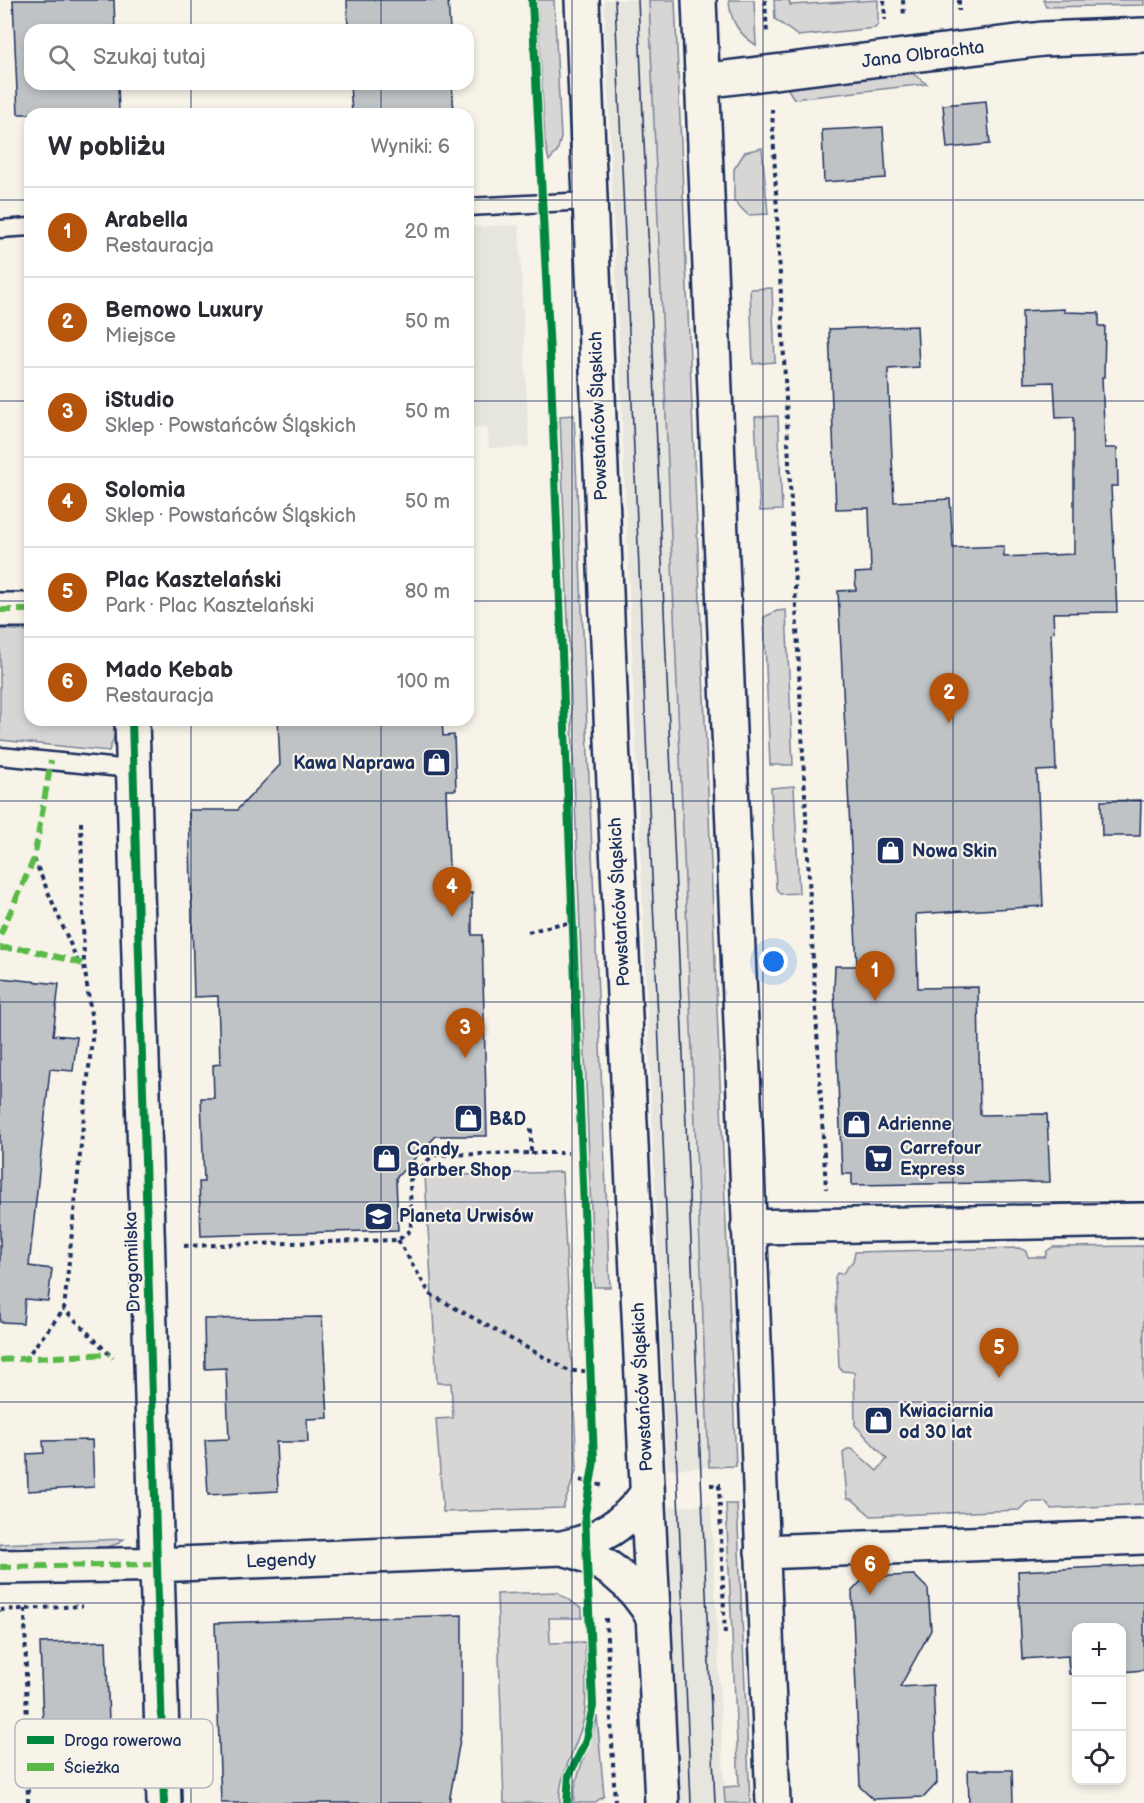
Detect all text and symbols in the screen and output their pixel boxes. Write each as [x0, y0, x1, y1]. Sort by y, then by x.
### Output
search box [24, 24, 474, 90]
street label: Jana Olbrachta [861, 37, 986, 72]
icon: search [45, 41, 78, 74]
text: Szukaj tutaj [93, 44, 206, 71]
text: W pobliżu [48, 132, 166, 163]
text: Wyniki: 6 [371, 135, 450, 159]
text: Arabella [105, 207, 188, 234]
text: 1 [63, 220, 72, 244]
text: 20 m [405, 220, 450, 244]
text: Restauracja [105, 234, 214, 258]
text: Bemowo Luxury [105, 297, 263, 324]
text: 2 [62, 310, 73, 334]
text: 50 m [405, 310, 450, 334]
text: Miejsce [105, 324, 176, 348]
street label: Powstańców Śląskich [583, 331, 612, 501]
text: iStudio [105, 387, 174, 414]
text: 3 [62, 400, 73, 424]
text: 50 m [405, 400, 450, 424]
text: Sklep · Powstańców Śląskich [105, 414, 356, 438]
text: Solomia [105, 477, 186, 504]
text: 4 [62, 490, 73, 514]
text: 50 m [405, 490, 450, 514]
text: Sklep · Powstańców Śląskich [105, 504, 356, 528]
text: Plac Kasztelański [105, 567, 281, 594]
text: 5 [62, 580, 73, 604]
text: 80 m [405, 580, 450, 604]
text: Park · Plac Kasztelański [105, 594, 314, 618]
text: Mado Kebab [105, 657, 233, 684]
text: 6 [61, 670, 74, 694]
text: 100 m [397, 670, 450, 694]
pin: 2 [930, 674, 968, 723]
text: Restauracja [105, 684, 214, 708]
shop icon: Kawa Naprawa [420, 747, 452, 779]
place label: Kawa Naprawa [293, 753, 415, 774]
street label: Powstańców Śląskich [603, 817, 634, 987]
shop icon: Nowa Skin [875, 835, 907, 867]
place label: Nowa Skin [912, 841, 997, 862]
pin: 4 [432, 868, 472, 917]
your location [759, 947, 788, 976]
pin: 1 [856, 952, 894, 1001]
pin: 3 [446, 1008, 484, 1058]
shop icon: B&D [452, 1103, 484, 1135]
shop icon: Adrienne [841, 1108, 873, 1140]
place label: B&D [489, 1109, 526, 1130]
place label: Adrienne [877, 1114, 952, 1135]
place label: Carrefour Express [900, 1138, 982, 1180]
place label: Candy Barber Shop [407, 1139, 512, 1181]
supermarket icon: Carrefour Express [863, 1142, 895, 1174]
shop icon: Candy Barber Shop [370, 1143, 402, 1175]
school or university icon: Planeta Urwisów [362, 1200, 394, 1232]
place label: Planeta Urwisów [399, 1206, 534, 1227]
street label: Drogomilska [120, 1211, 145, 1313]
street label: Powstańców Śląskich [626, 1302, 657, 1472]
pin: 5 [980, 1328, 1018, 1378]
place label: Kwiaciarnia od 30 lat [899, 1401, 994, 1443]
shop icon: Kwiaciarnia od 30 lat [862, 1405, 894, 1437]
pin: 6 [850, 1546, 890, 1595]
street label: Legendy [246, 1549, 317, 1572]
map controls [1072, 1623, 1126, 1785]
button: + [1072, 1623, 1126, 1677]
button: − [1072, 1677, 1126, 1731]
legend [15, 1719, 213, 1788]
button: locate [1072, 1731, 1126, 1785]
text: Droga rowerowa [64, 1732, 182, 1751]
text: Ścieżka [64, 1757, 120, 1778]

